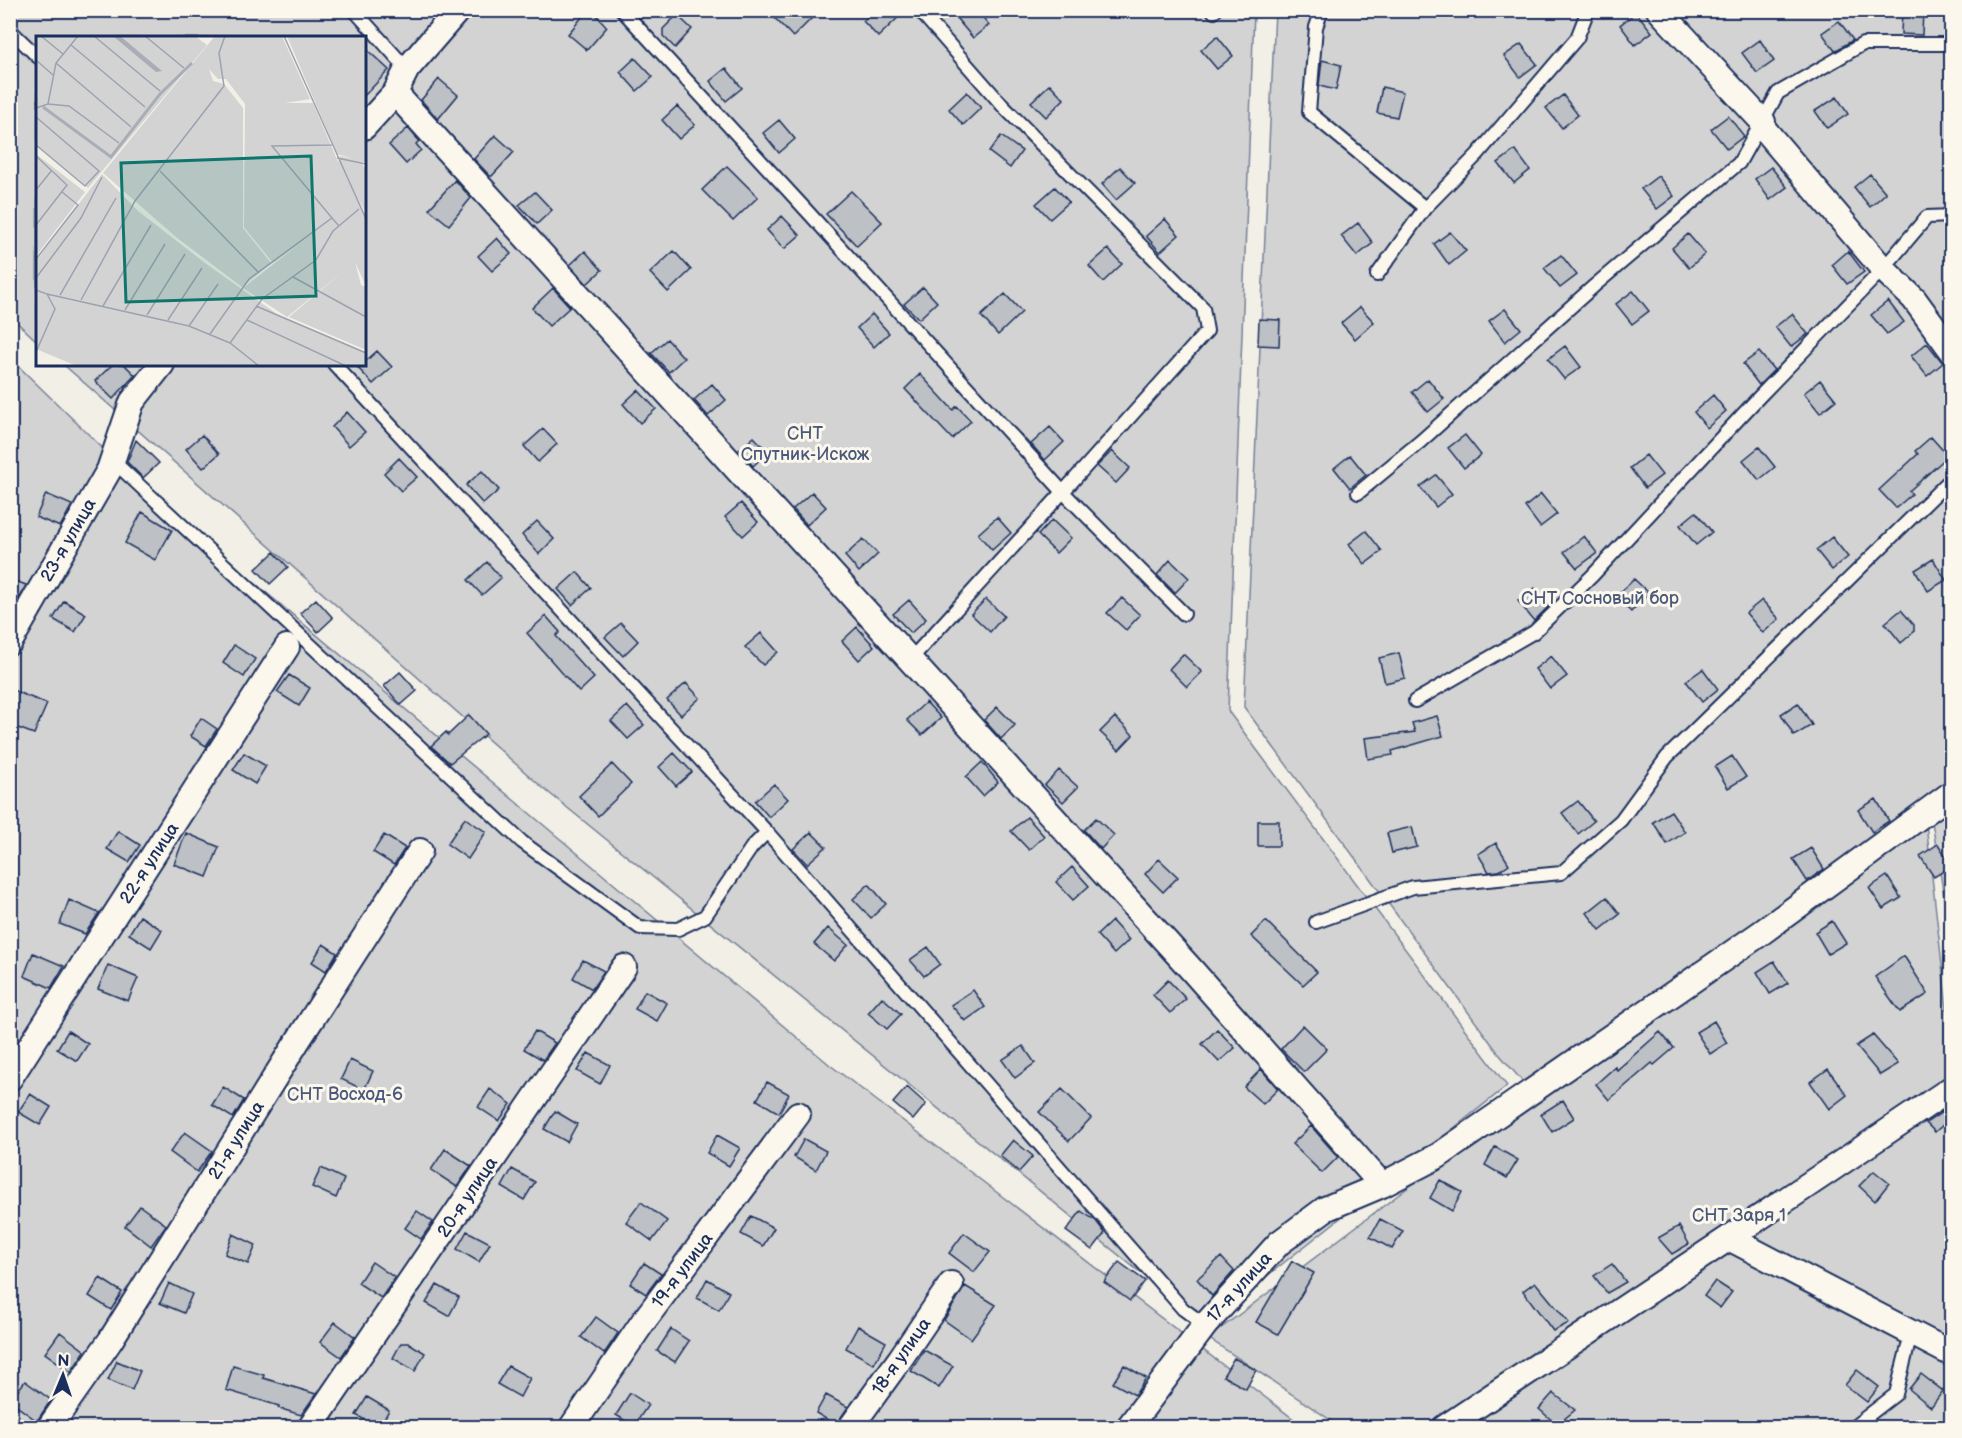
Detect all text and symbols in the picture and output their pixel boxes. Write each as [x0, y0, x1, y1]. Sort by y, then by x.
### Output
inset map [36, 36, 366, 366]
park label: СНТ Спутник-Искож [741, 423, 870, 465]
street label: 23-я улица [36, 495, 101, 586]
park label: СНТ Сосновый бор [1521, 588, 1679, 609]
street label: 22-я улица [115, 818, 184, 908]
park label: СНТ Восход-6 [287, 1084, 403, 1105]
street label: 21-я улица [204, 1097, 269, 1183]
street label: 20-я улица [433, 1153, 502, 1241]
park label: СНТ Заря 1 [1692, 1205, 1786, 1226]
street label: 19-я улица [647, 1228, 718, 1312]
street label: 17-я улица [1202, 1248, 1277, 1327]
street label: 18-я улица [867, 1314, 936, 1399]
north arrow [33, 1345, 93, 1405]
text: N [57, 1352, 70, 1371]

